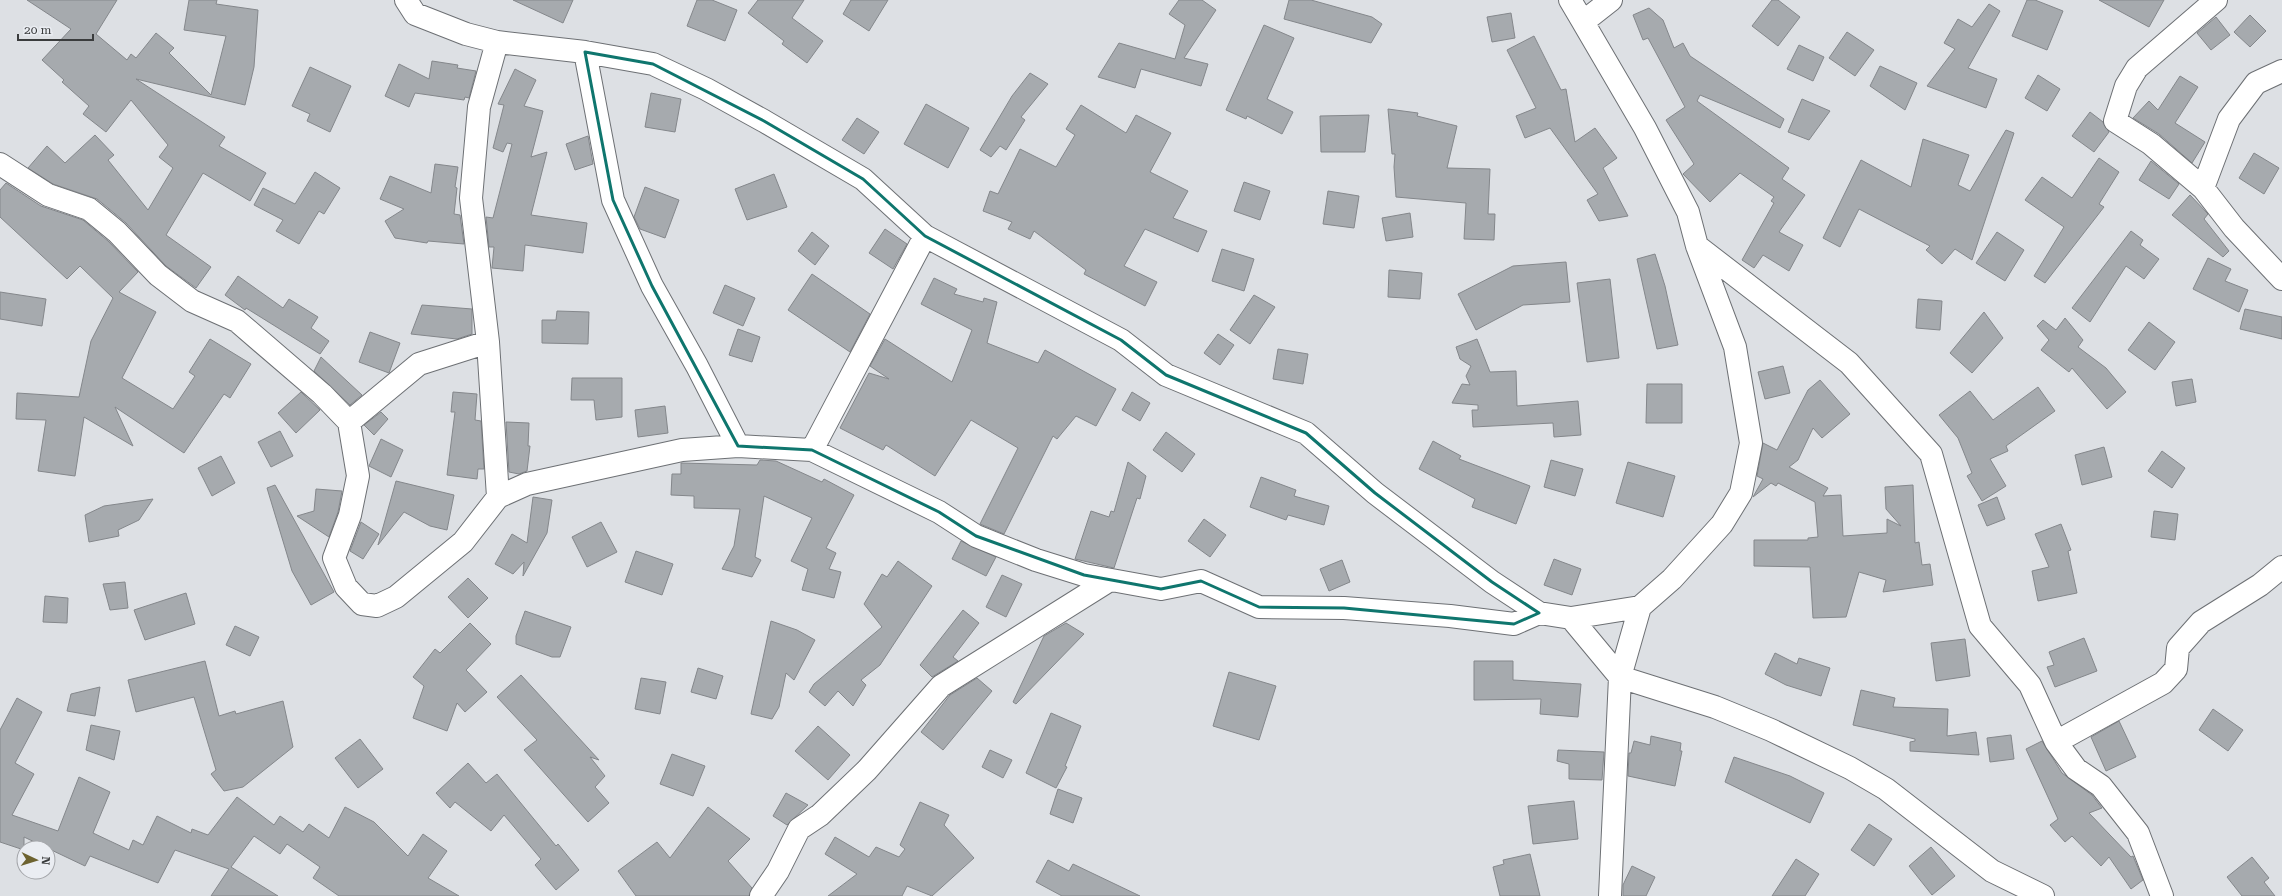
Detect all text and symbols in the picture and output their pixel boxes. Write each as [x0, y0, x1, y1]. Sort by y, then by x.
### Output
scale bar [18, 16, 93, 42]
text: 20 m [24, 23, 51, 37]
north arrow [16, 840, 56, 880]
text: N [39, 856, 52, 866]

